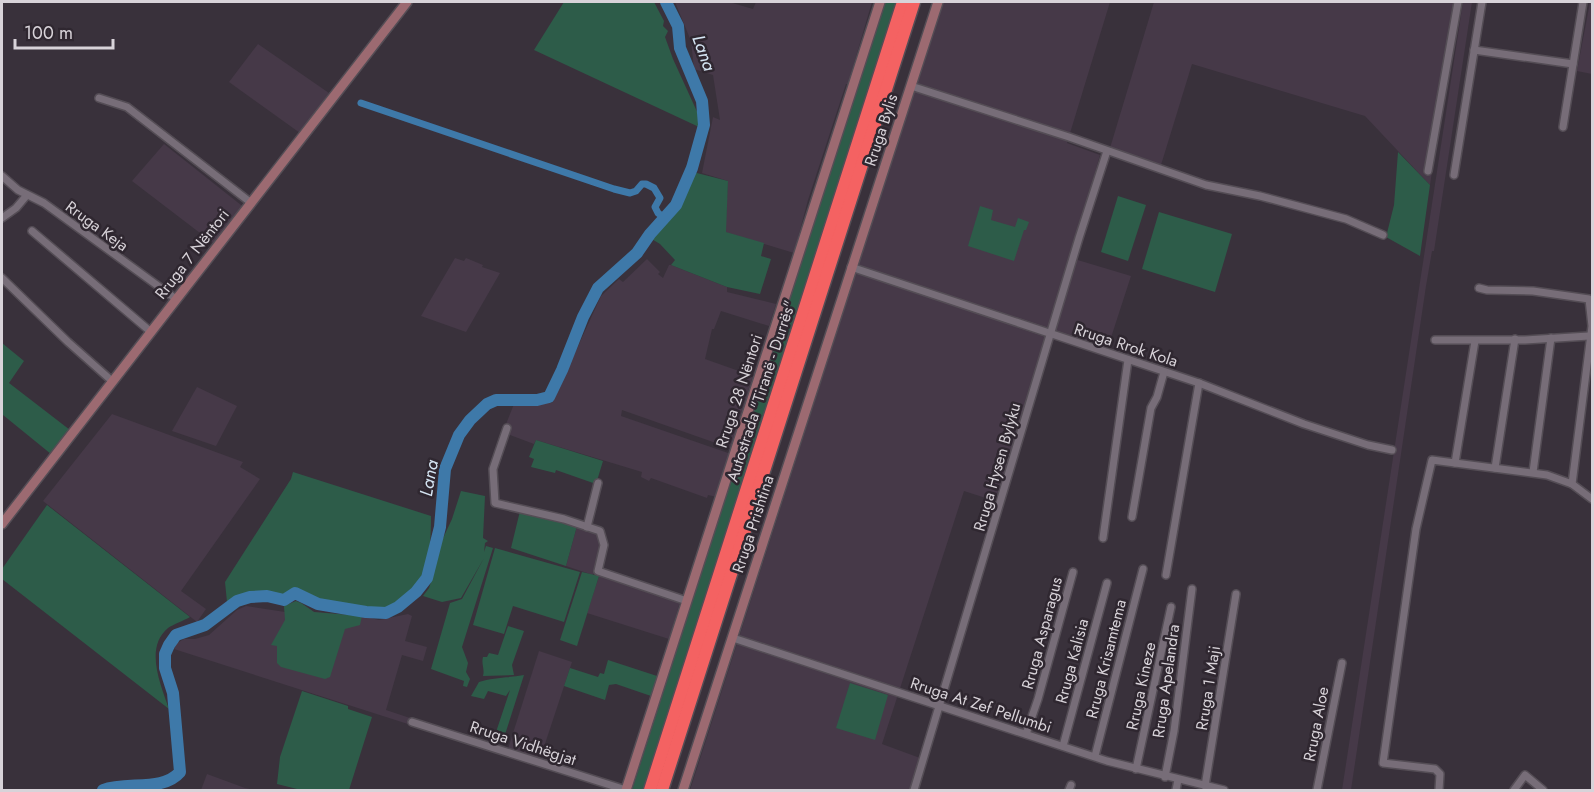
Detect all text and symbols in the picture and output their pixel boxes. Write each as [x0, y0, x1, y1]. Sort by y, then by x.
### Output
scale bar [15, 12, 112, 50]
text: 100 m [24, 20, 73, 46]
water label: Lana [685, 31, 723, 75]
street label: Rruga Bylis [859, 91, 903, 169]
street label: Rruga Keja [61, 195, 133, 257]
street label: Rruga 7 Nëntori [149, 204, 235, 304]
street label: Autostrada "Tiranë - Durrës" [721, 297, 801, 485]
street label: Rruga Rrok Kola [1071, 317, 1181, 373]
street label: Rruga 28 Nëntori [710, 331, 768, 451]
street label: Rruga Hysen Bylyku [968, 400, 1026, 534]
water label: Lana [413, 458, 445, 498]
street label: Rruga Prishtina [726, 472, 780, 576]
street label: Rruga Asparagus [1016, 574, 1068, 692]
street label: Rruga Krisamtema [1080, 597, 1132, 721]
street label: Rruga Kalisia [1050, 616, 1094, 706]
street label: Rruga Apelandra [1147, 623, 1185, 739]
street label: Rruga Kineze [1120, 640, 1162, 732]
street label: Rruga 1 Maji [1190, 644, 1226, 732]
street label: Rruga At Zef Pellumbi [907, 671, 1055, 739]
street label: Rruga Aloe [1297, 685, 1335, 763]
street label: Rruga Vidhëgjat [467, 715, 579, 771]

